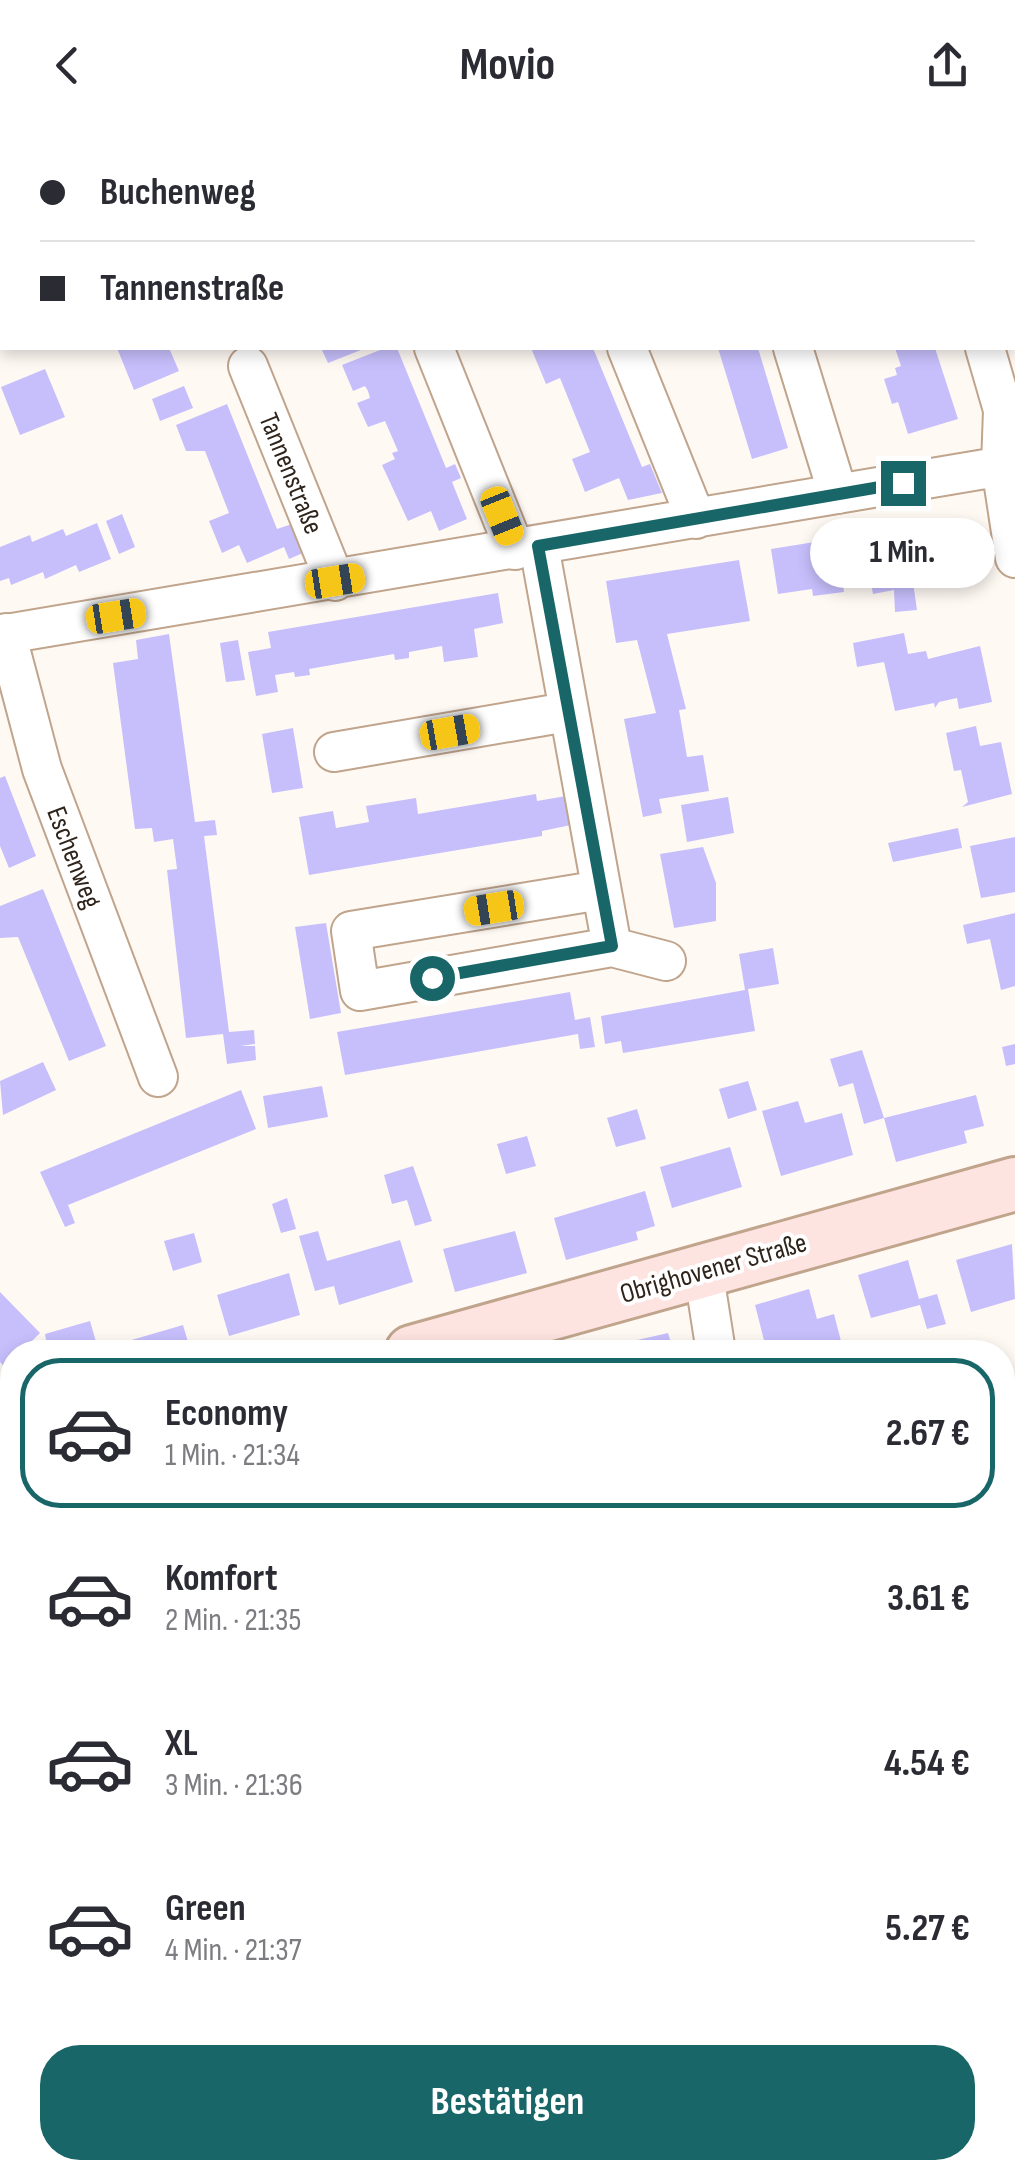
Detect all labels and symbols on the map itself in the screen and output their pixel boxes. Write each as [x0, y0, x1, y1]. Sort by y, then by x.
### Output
street label: Tannenstraße [251, 408, 330, 539]
route end [881, 461, 926, 506]
car [477, 483, 527, 549]
callout: 1 Min. [810, 518, 996, 588]
car [303, 561, 367, 601]
car [84, 596, 148, 636]
car [418, 712, 482, 752]
street label: Eschenweg [39, 802, 108, 913]
car [462, 888, 526, 928]
route start [410, 956, 455, 1001]
street label: Obrighovener Straße [616, 1226, 811, 1311]

